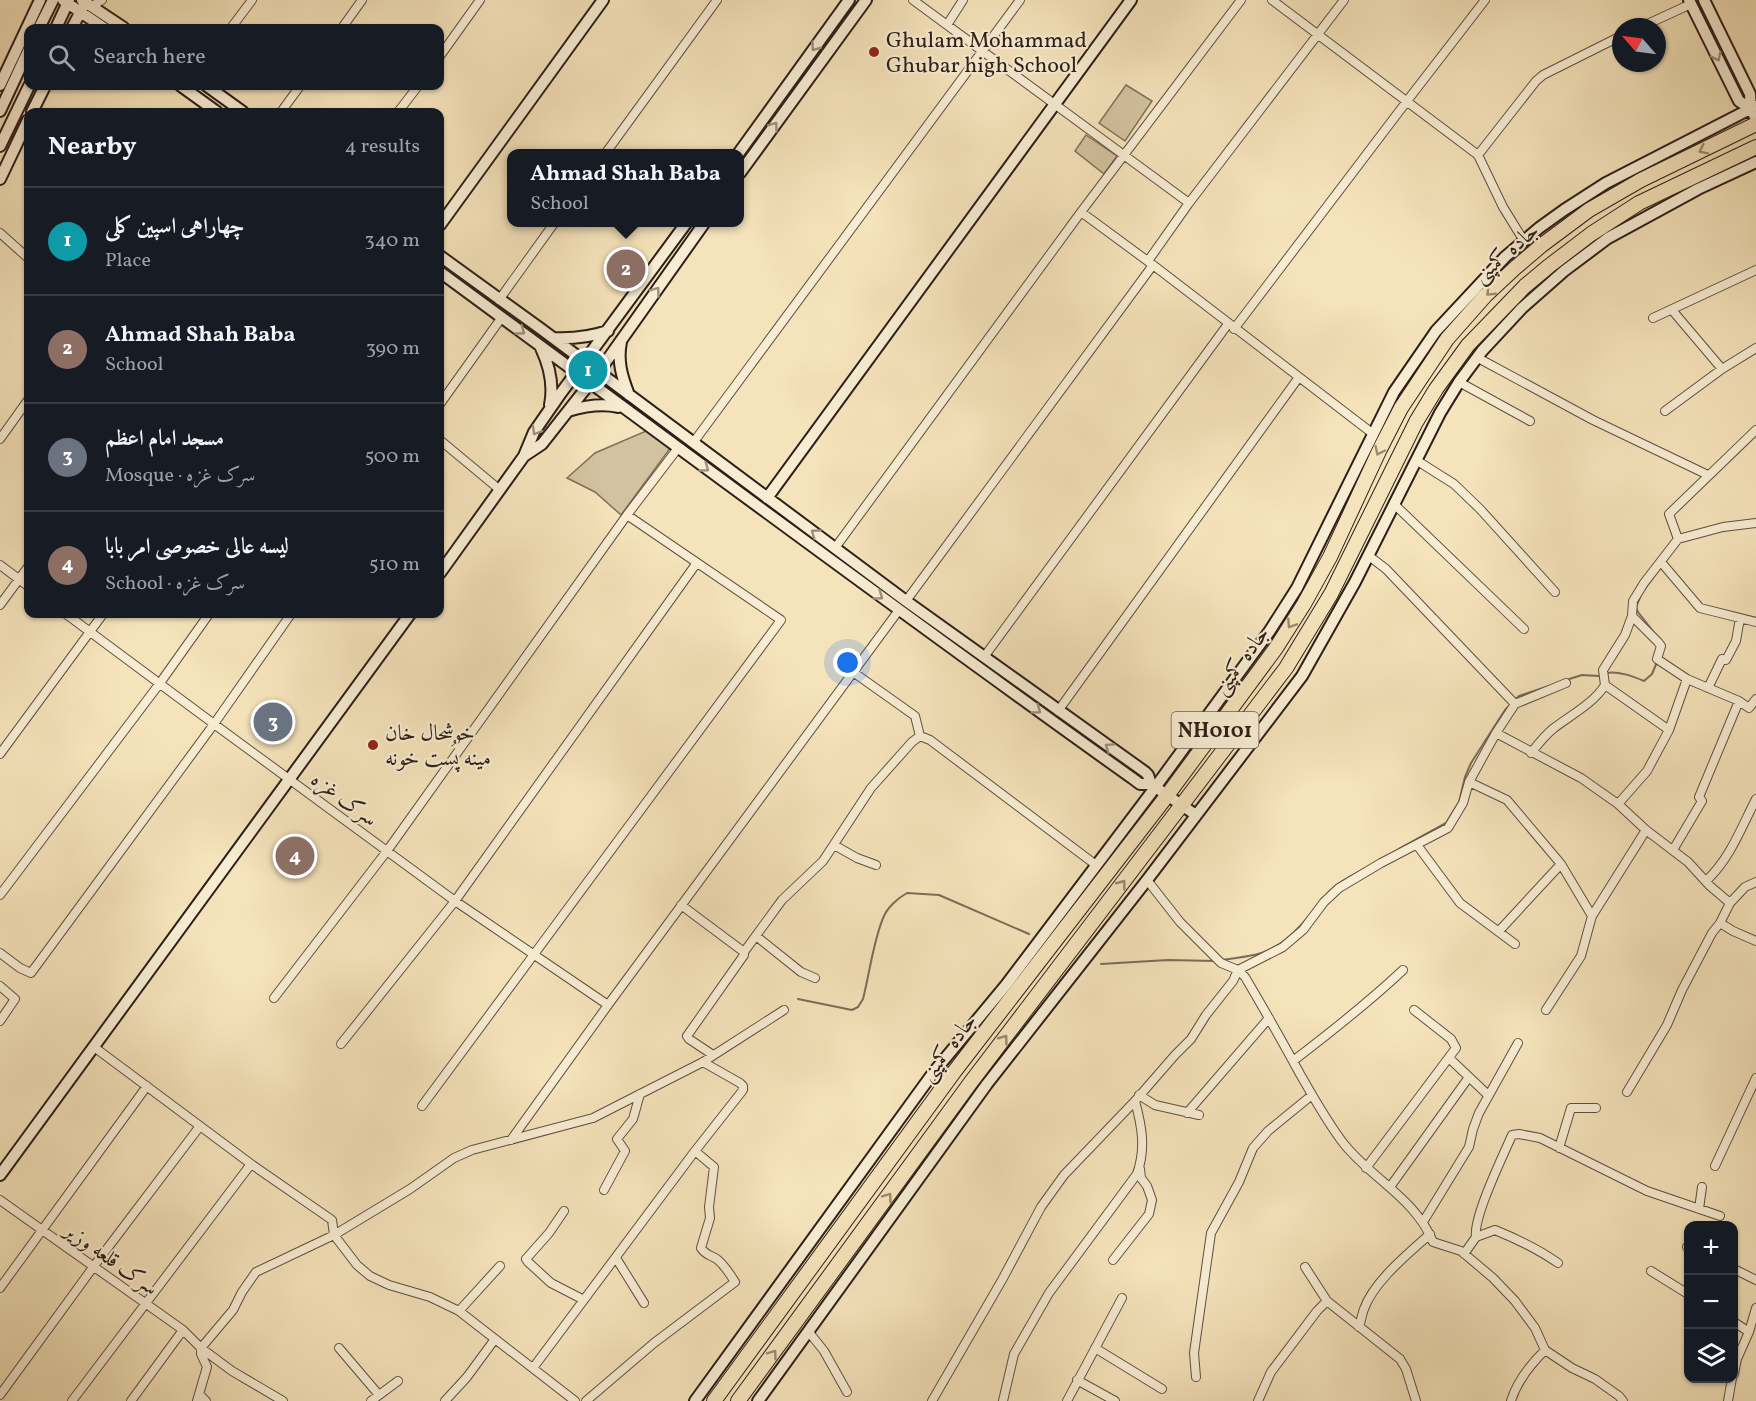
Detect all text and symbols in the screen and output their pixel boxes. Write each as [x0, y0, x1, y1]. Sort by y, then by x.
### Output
north arrow [1612, 18, 1666, 72]
search box [24, 24, 444, 90]
place label: Ghulam Mohammad Ghubar high School [886, 26, 1087, 82]
icon: search [45, 41, 78, 74]
one-way arrow [811, 41, 822, 52]
text: Search here [93, 42, 206, 73]
marker: Ghulam Mohammad Ghubar high School [867, 45, 881, 59]
one-way arrow [1709, 50, 1721, 61]
one-way arrow [767, 121, 778, 132]
text: Nearby [48, 129, 137, 165]
text: 4 results [345, 133, 420, 161]
one-way arrow [1699, 142, 1710, 154]
popup [507, 149, 744, 227]
text: Ahmad Shah Baba [530, 159, 721, 190]
text: School [530, 190, 589, 218]
text: چهاراهی اسپین کلی [105, 212, 245, 243]
street label: جاده کمپنی [1467, 216, 1547, 291]
text: 1 [63, 227, 72, 255]
text: 340 m [364, 227, 420, 255]
pin: 2 [606, 246, 646, 292]
text: Place [105, 247, 151, 275]
one-way arrow [1486, 284, 1497, 295]
one-way arrow [649, 286, 660, 297]
text: Ahmad Shah Baba [105, 320, 295, 351]
one-way arrow [514, 324, 525, 335]
text: 2 [62, 335, 73, 363]
text: 390 m [366, 335, 420, 363]
pin: 1 [568, 348, 608, 392]
text: School [105, 351, 163, 379]
text: مسجد امام اعظم [105, 424, 224, 455]
one-way arrow [532, 424, 543, 435]
text: 3 [62, 443, 73, 471]
text: 500 m [365, 443, 420, 471]
one-way arrow [1375, 444, 1387, 455]
one-way arrow [699, 461, 710, 472]
text: Mosque · سرک غزه [105, 462, 255, 490]
one-way arrow [810, 530, 821, 541]
text: لیسه عالی خصوصی امر بابا [105, 532, 289, 563]
text: 4 [61, 551, 74, 579]
text: 510 m [369, 551, 420, 579]
text: School · سرک غزه [105, 570, 245, 598]
one-way arrow [873, 589, 884, 600]
one-way arrow [1286, 618, 1298, 628]
street label: جاده کمپنی [1206, 620, 1278, 702]
your location [833, 648, 862, 677]
pin: 3 [254, 700, 292, 744]
one-way arrow [1031, 703, 1042, 714]
road number: NH0101 [1172, 712, 1258, 748]
place label: خوشحال خان مینه پُست خونه [385, 719, 491, 775]
marker: خوشحال خان مینه پُست خونه [366, 738, 380, 752]
one-way arrow [1104, 743, 1115, 754]
street label: سرک غزه [304, 765, 384, 835]
pin: 4 [276, 834, 314, 878]
one-way arrow [1114, 880, 1125, 891]
street label: جاده کمپنی [913, 1008, 985, 1089]
one-way arrow [996, 1035, 1007, 1046]
one-way arrow [881, 1192, 892, 1203]
street label: سرک قلعه وزیر [55, 1215, 164, 1304]
map controls [1684, 1221, 1738, 1383]
button: + [1684, 1221, 1738, 1275]
button: − [1684, 1275, 1738, 1329]
button: layers [1684, 1329, 1738, 1383]
one-way arrow [766, 1349, 777, 1360]

